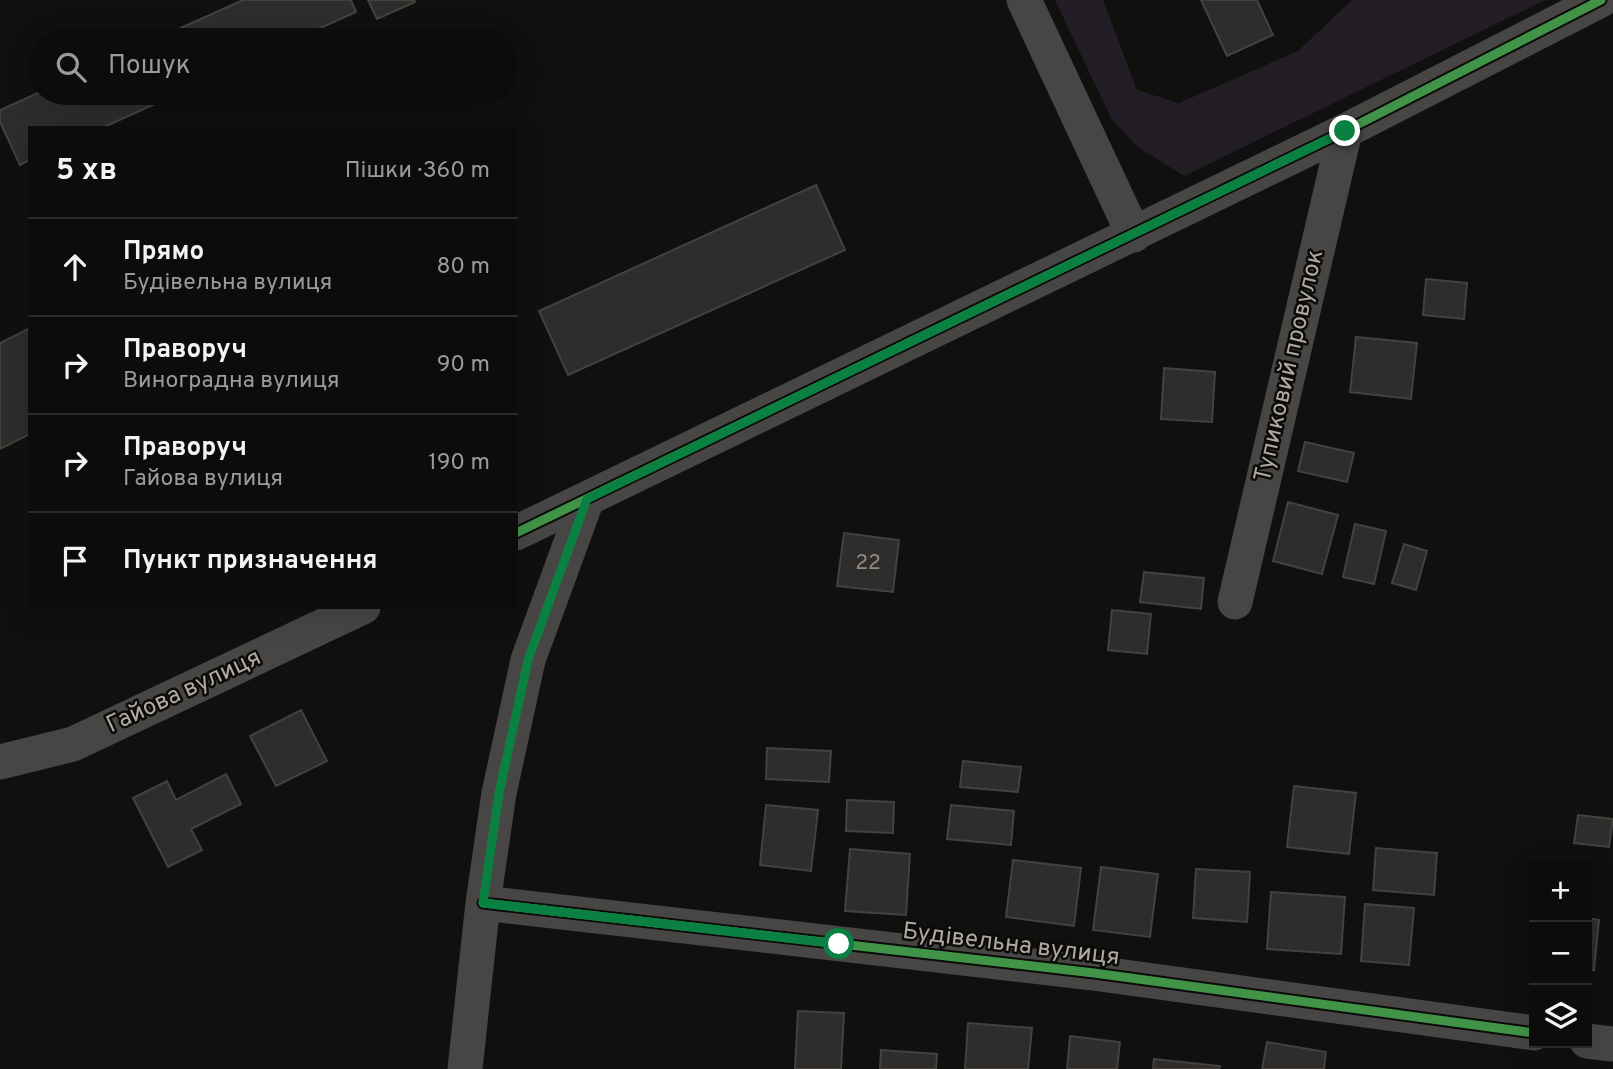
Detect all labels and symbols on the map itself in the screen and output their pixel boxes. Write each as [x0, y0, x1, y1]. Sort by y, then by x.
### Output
route end [1329, 115, 1360, 146]
street label: Тупиковий провулок [1249, 247, 1331, 485]
house number: 22 [855, 550, 881, 577]
street label: Гайова вулиця [102, 643, 266, 741]
street label: Будівельна вулиця [901, 917, 1121, 973]
route start [823, 928, 854, 959]

